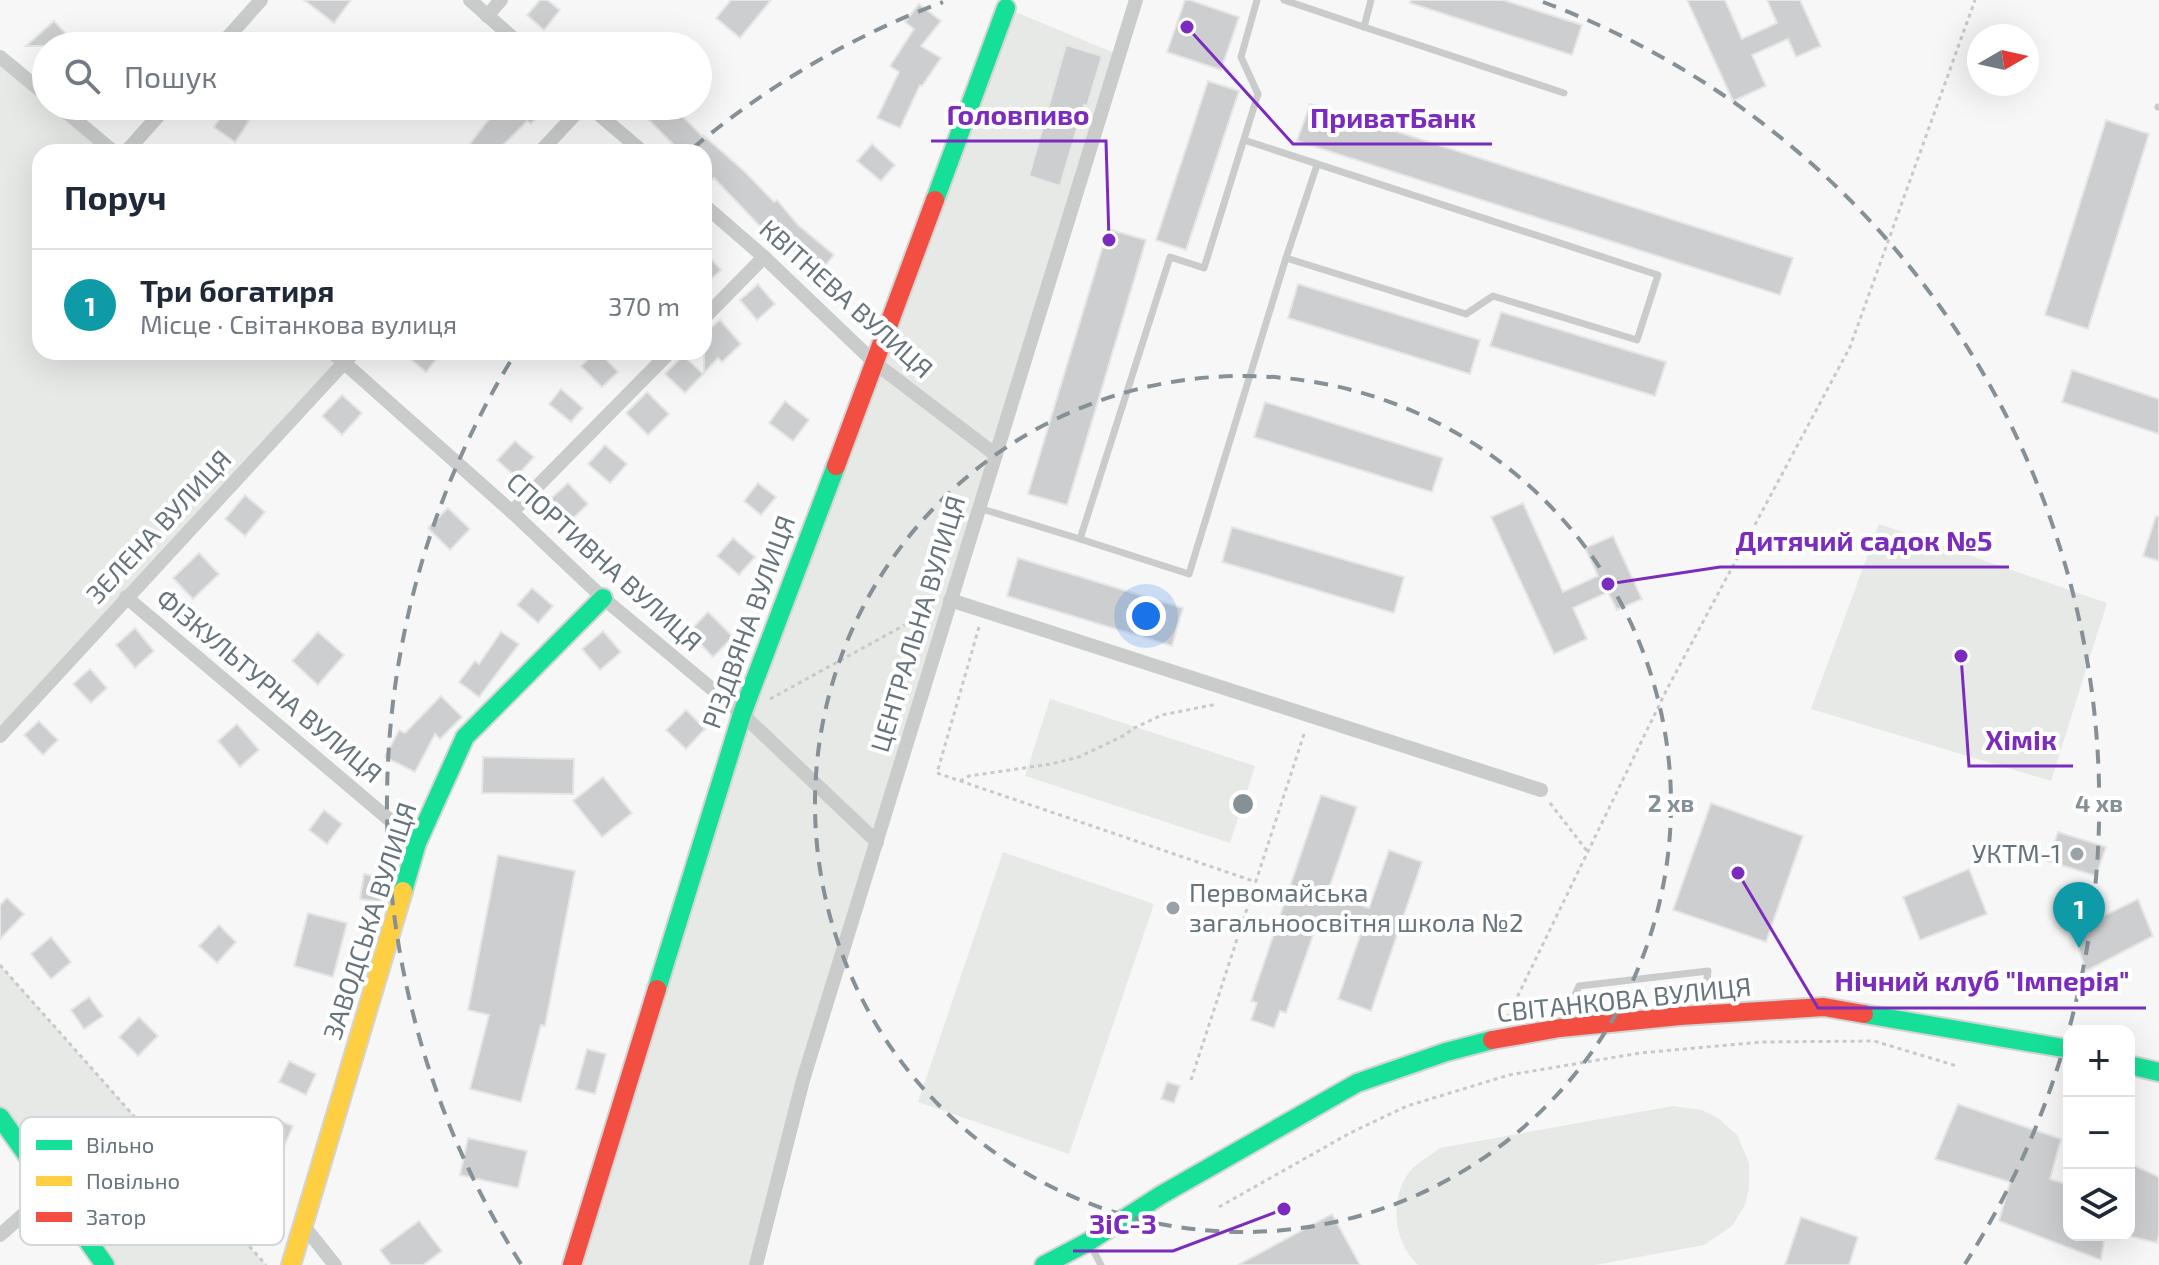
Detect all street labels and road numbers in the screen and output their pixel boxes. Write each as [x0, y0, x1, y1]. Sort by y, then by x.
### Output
street label: КВІТНЕВА ВУЛИЦЯ [754, 212, 940, 384]
street label: ЗЕЛЕНА ВУЛИЦЯ [79, 443, 237, 609]
street label: СПОРТИВНА ВУЛИЦЯ [501, 465, 709, 657]
street label: ЦЕНТРАЛЬНА ВУЛИЦЯ [863, 492, 970, 756]
street label: РІЗДВЯНА ВУЛИЦЯ [695, 511, 801, 732]
street label: ФІЗКУЛЬТУРНА ВУЛИЦЯ [151, 581, 389, 788]
street label: ЗАВОДСЬКА ВУЛИЦЯ [316, 798, 422, 1043]
street label: СВІТАНКОВА ВУЛИЦЯ [1495, 970, 1753, 1027]

